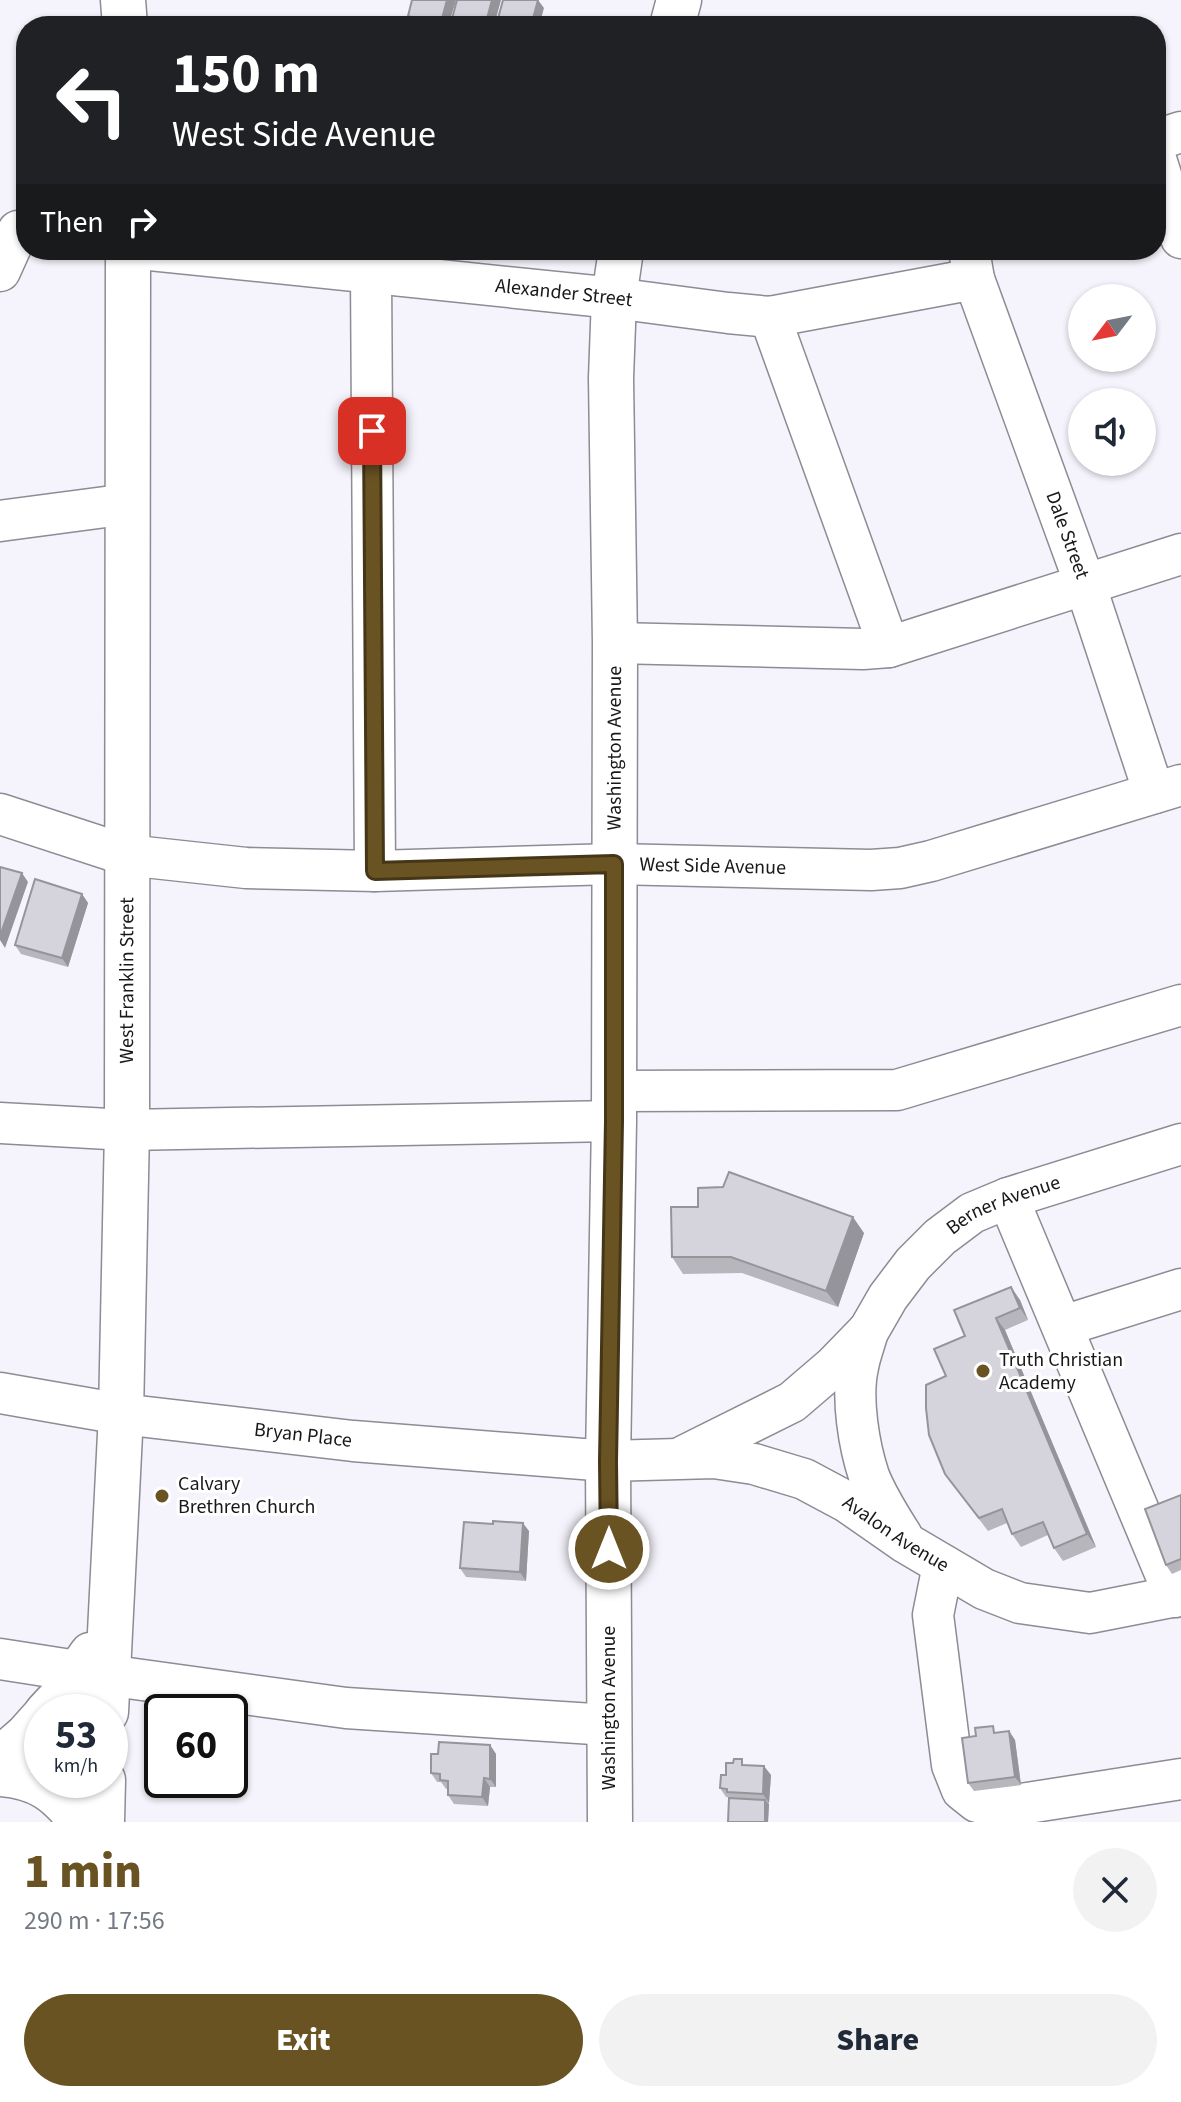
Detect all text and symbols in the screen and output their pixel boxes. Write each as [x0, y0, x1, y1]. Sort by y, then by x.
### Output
text: 150 m [172, 35, 320, 114]
icon: left [40, 48, 144, 152]
text: West Side Avenue [172, 109, 436, 160]
icon: right [120, 200, 164, 244]
text: Then [40, 201, 104, 244]
street label: Alexander Street [494, 272, 634, 314]
north arrow [1068, 284, 1156, 372]
map controls [1068, 284, 1156, 476]
button: sound [1068, 388, 1156, 476]
pin [338, 397, 406, 465]
icon: arrive [350, 409, 394, 453]
street label: Dale Street [1038, 487, 1096, 583]
street label: Washington Avenue [601, 666, 629, 830]
street label: West Side Avenue [639, 851, 786, 882]
street label: West Franklin Street [113, 897, 141, 1064]
street label: Berner Avenue [940, 1168, 1064, 1242]
place label: Truth Christian Academy [999, 1346, 1123, 1397]
marker: Truth Christian Academy [974, 1362, 992, 1380]
street label: Bryan Place [252, 1416, 354, 1455]
place label: Calvary Brethren Church [178, 1470, 315, 1521]
marker: Calvary Brethren Church [153, 1487, 171, 1505]
street label: Avalon Avenue [837, 1489, 954, 1579]
position arrow [567, 1507, 651, 1591]
street label: Washington Avenue [595, 1626, 623, 1790]
speed limit sign: 60 [144, 1694, 248, 1798]
text: 53 [55, 1707, 97, 1764]
text: km/h [54, 1752, 98, 1780]
text: 1 min [24, 1838, 142, 1906]
button: close [1073, 1848, 1157, 1932]
text: 290 m · 17:56 [24, 1902, 165, 1939]
button: Exit [24, 1994, 583, 2086]
button: Share [599, 1994, 1157, 2086]

